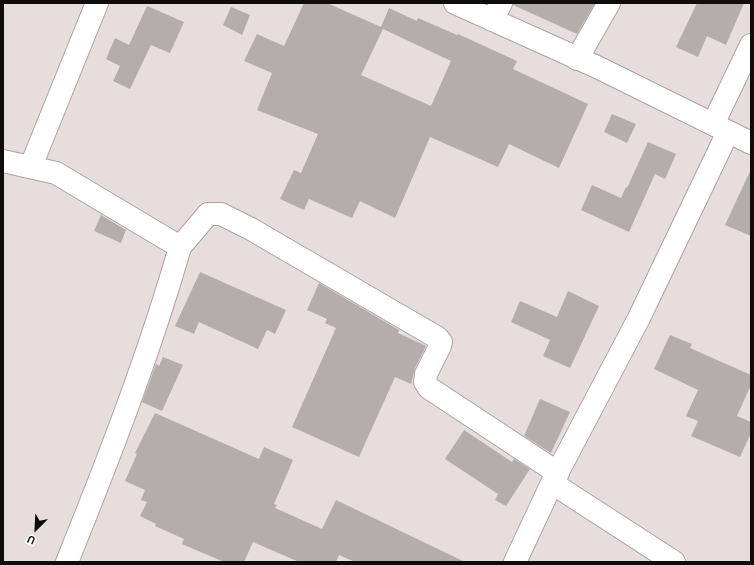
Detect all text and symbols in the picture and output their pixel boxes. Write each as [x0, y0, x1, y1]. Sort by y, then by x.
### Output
north arrow [16, 509, 56, 549]
text: U [25, 533, 37, 547]

